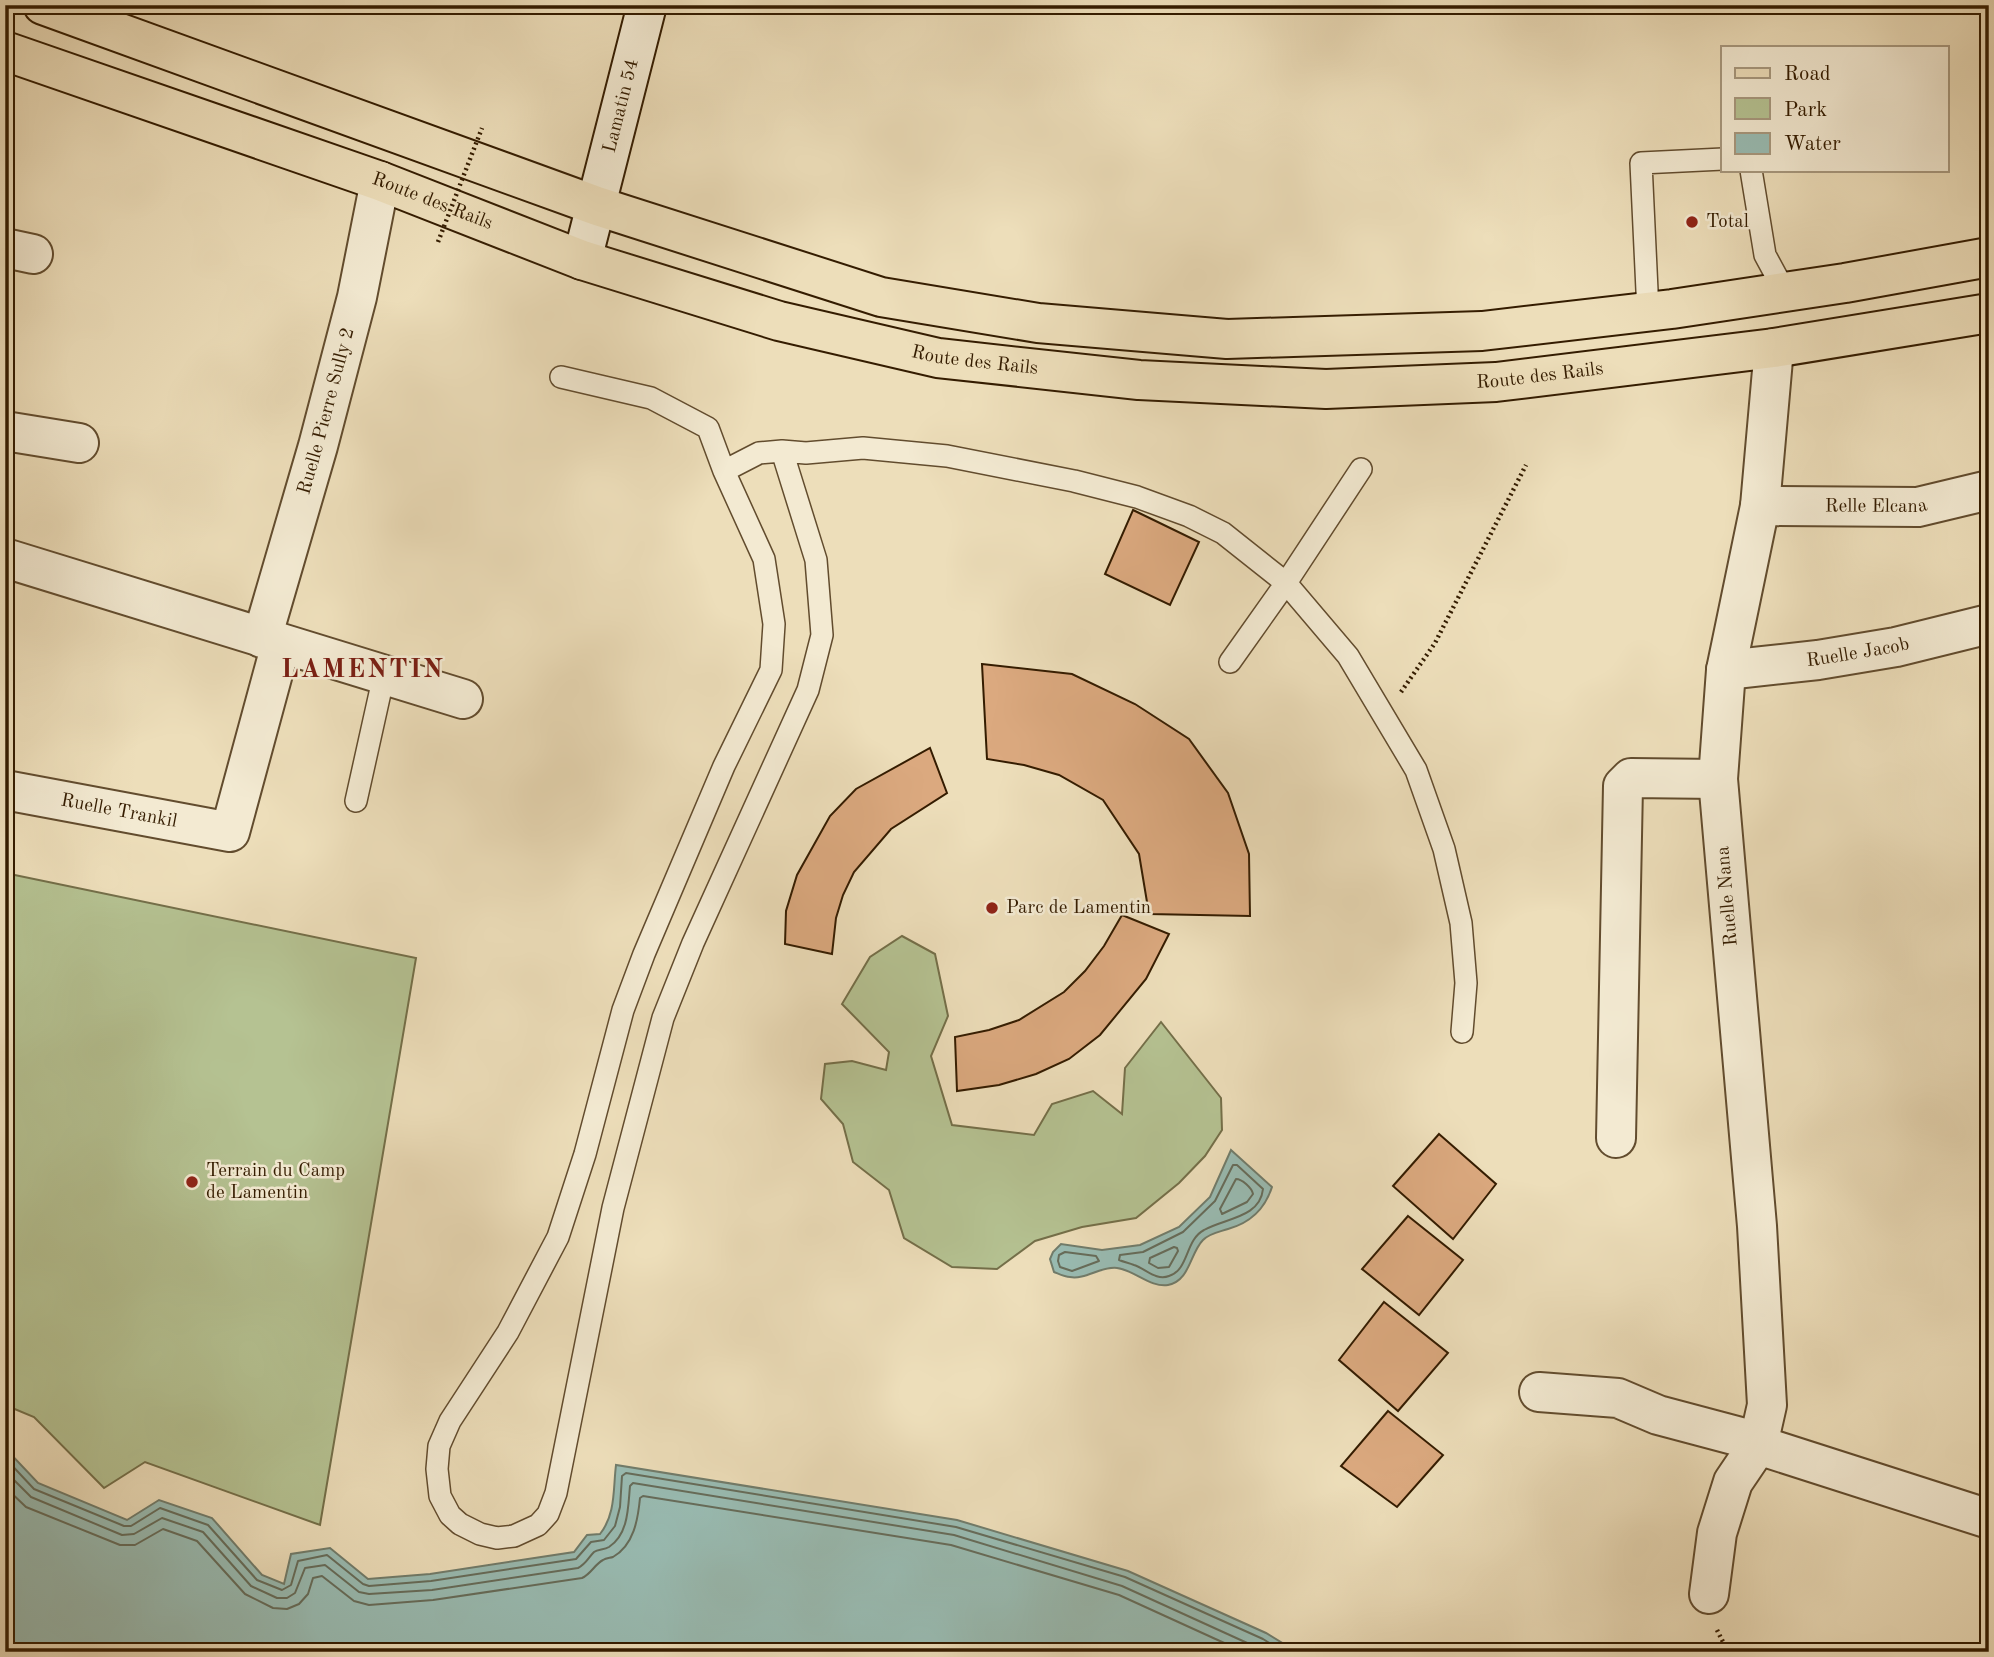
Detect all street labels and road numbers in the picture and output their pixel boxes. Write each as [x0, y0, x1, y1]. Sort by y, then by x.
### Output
street label: Lamatin 54 [600, 57, 642, 155]
street label: Route des Rails [370, 169, 495, 234]
street label: Ruelle Pierre Sully 2 [295, 326, 358, 497]
street label: Route des Rails [909, 343, 1039, 378]
street label: Route des Rails [1476, 359, 1604, 392]
street label: Relle Elcana [1825, 495, 1930, 516]
street label: Ruelle Jacob [1805, 635, 1911, 671]
street label: Ruelle Trankil [59, 791, 179, 831]
street label: Ruelle Nana [1714, 845, 1742, 947]

